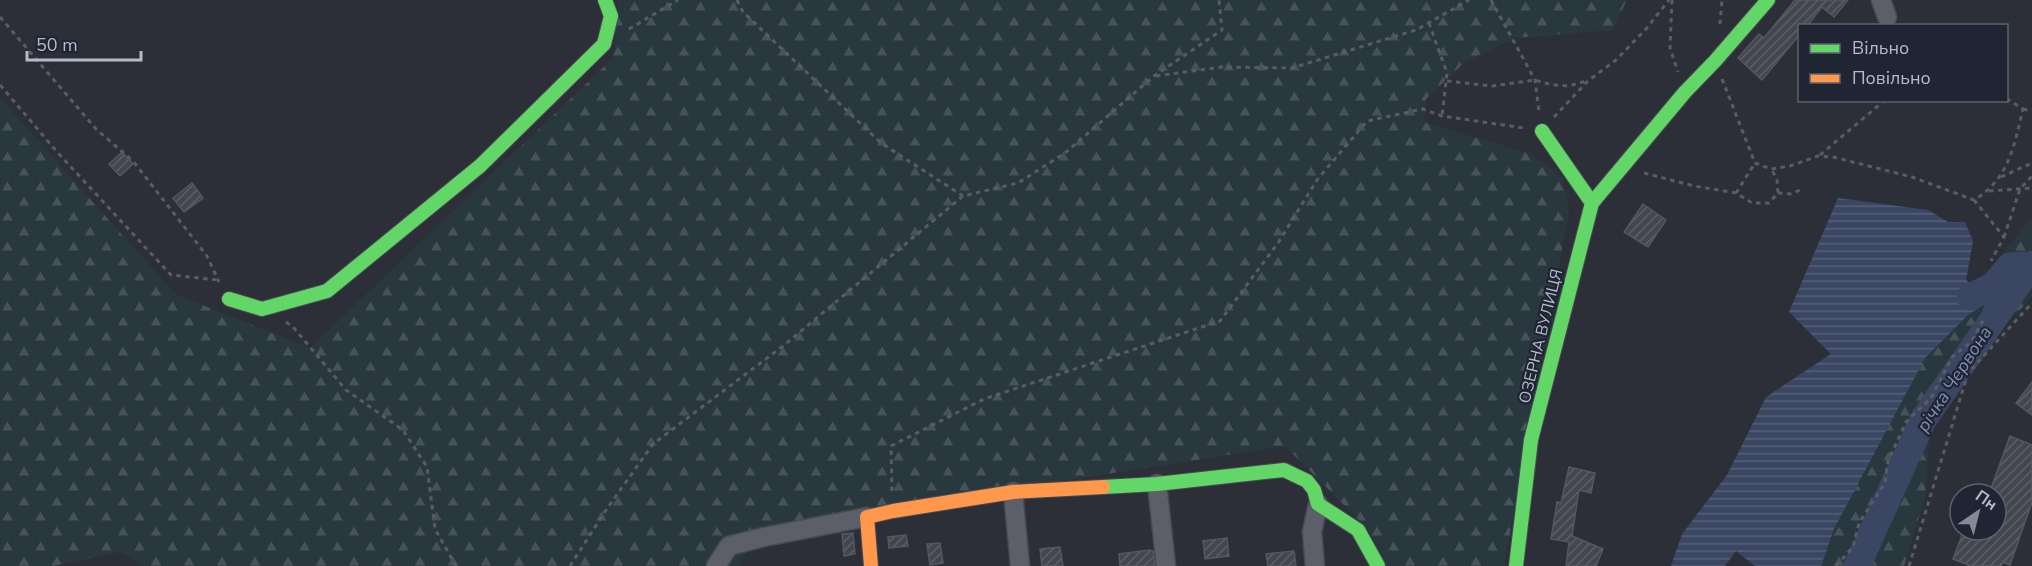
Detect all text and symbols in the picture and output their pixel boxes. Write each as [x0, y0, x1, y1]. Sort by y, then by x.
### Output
scale bar [27, 24, 141, 62]
legend [1798, 24, 2008, 102]
text: 50 m [36, 33, 78, 57]
text: Вільно [1852, 36, 1909, 60]
text: Повільно [1852, 66, 1931, 90]
street label: ОЗЕРНА ВУЛИЦЯ [1514, 267, 1568, 406]
water label: річка Червона [1911, 321, 1997, 437]
north arrow [1948, 482, 2008, 542]
text: Пн [1971, 485, 2001, 516]

